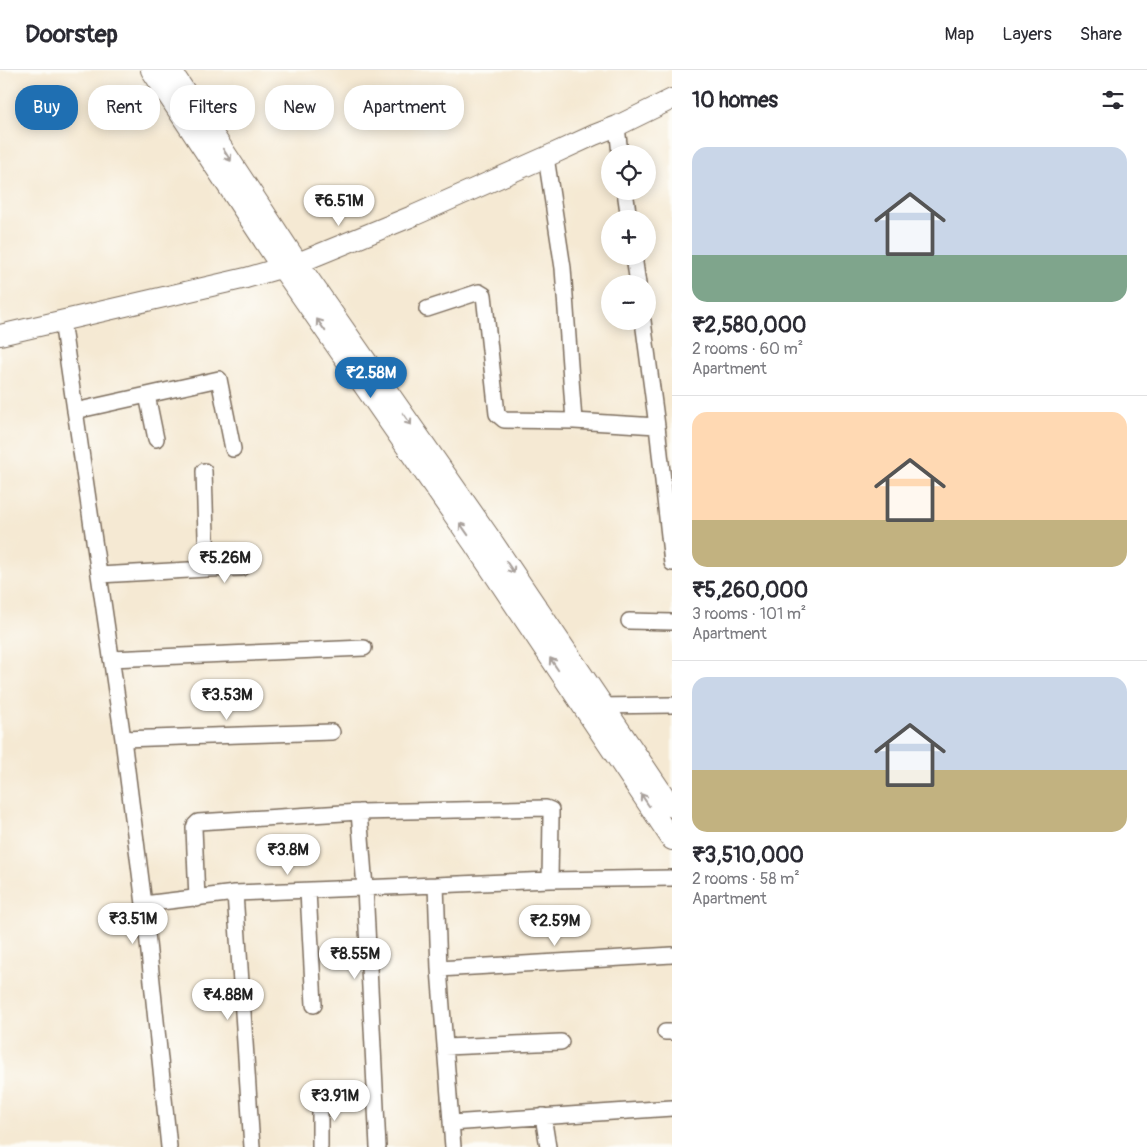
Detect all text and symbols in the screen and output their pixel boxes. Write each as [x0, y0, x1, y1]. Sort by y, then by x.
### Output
text: Doorstep [25, 20, 118, 49]
text: Map [945, 23, 974, 46]
text: Layers [1002, 23, 1052, 46]
text: Share [1080, 23, 1122, 46]
chip: Buy [15, 85, 78, 130]
chip: Rent [88, 85, 160, 130]
chip: Filters [170, 85, 255, 130]
chip: New [265, 85, 334, 130]
chip: Apartment [344, 85, 464, 130]
icon: filters [1099, 86, 1127, 114]
text: 10 homes [692, 87, 778, 114]
map controls [601, 145, 656, 330]
button: locate [601, 145, 656, 200]
one-way arrow [222, 147, 232, 161]
icon: home [865, 179, 955, 269]
pin: ₹6.51M [298, 184, 380, 227]
text: ₹6.51M [315, 191, 363, 211]
button: + [601, 210, 656, 265]
button: − [601, 275, 656, 330]
text: ₹2,580,000 [692, 312, 806, 339]
one-way arrow [316, 318, 326, 332]
text: 2 rooms · 60 m² [692, 339, 803, 359]
pin: ₹2.58M [330, 356, 412, 399]
text: Apartment [692, 359, 767, 379]
text: ₹2.58M [346, 363, 396, 383]
one-way arrow [402, 412, 412, 426]
icon: home [865, 445, 955, 535]
one-way arrow [459, 523, 469, 537]
pin: ₹5.26M [184, 542, 266, 584]
text: ₹5.26M [199, 548, 251, 568]
one-way arrow [505, 560, 515, 574]
text: ₹5,260,000 [692, 577, 808, 604]
text: 3 rooms · 101 m² [692, 604, 806, 624]
text: Apartment [692, 624, 767, 644]
one-way arrow [549, 658, 559, 672]
pin: ₹3.53M [186, 678, 268, 721]
text: ₹3.53M [201, 685, 253, 705]
icon: home [865, 710, 955, 800]
one-way arrow [640, 793, 650, 807]
pin: ₹3.8M [253, 834, 323, 876]
text: ₹3.8M [267, 840, 309, 860]
text: ₹3,510,000 [692, 842, 804, 869]
text: 2 rooms · 58 m² [692, 869, 800, 889]
text: Apartment [692, 889, 767, 909]
pin: ₹3.51M [92, 902, 174, 945]
pin: ₹2.59M [514, 904, 596, 947]
text: ₹3.51M [109, 909, 157, 929]
text: ₹2.59M [530, 911, 580, 931]
pin: ₹8.55M [314, 938, 396, 980]
text: ₹8.55M [330, 944, 380, 964]
pin: ₹4.88M [187, 978, 269, 1021]
text: ₹4.88M [203, 985, 253, 1005]
pin: ₹3.91M [294, 1080, 376, 1122]
text: ₹3.91M [311, 1086, 359, 1106]

